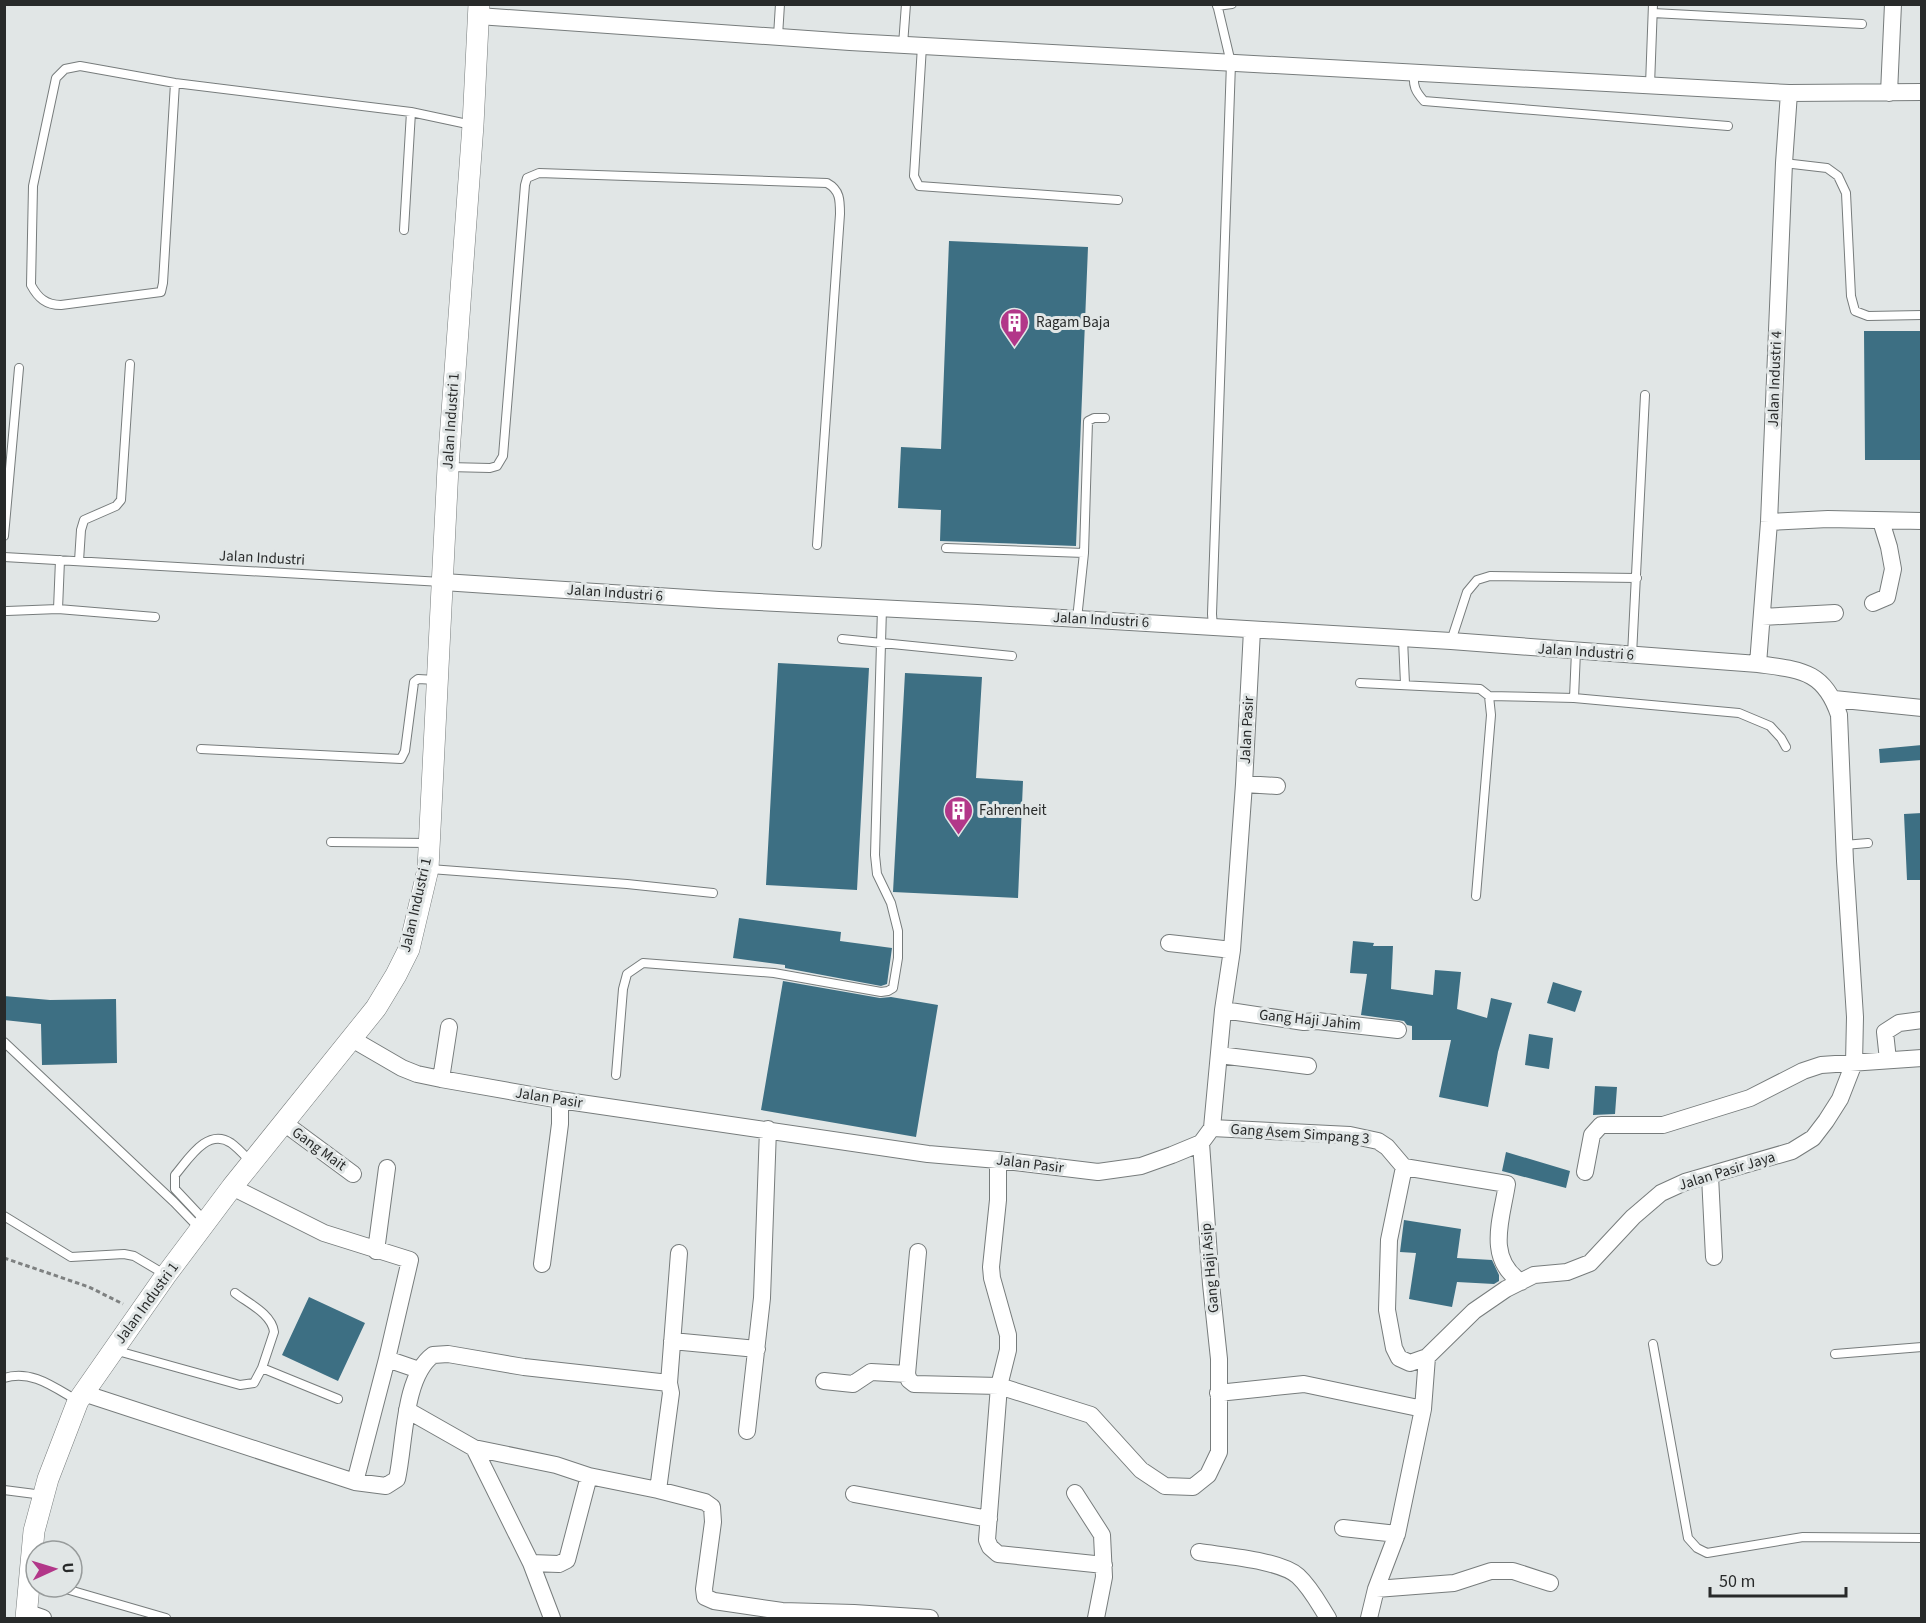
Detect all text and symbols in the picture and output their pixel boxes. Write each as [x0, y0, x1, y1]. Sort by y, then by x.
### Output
building icon: Ragam Baja [999, 306, 1031, 348]
place label: Ragam Baja [1036, 312, 1110, 333]
street label: Jalan Industri 4 [1763, 330, 1787, 428]
street label: Jalan Industri 1 [437, 372, 465, 470]
street label: Jalan Industri [219, 545, 305, 571]
street label: Jalan Industri 6 [566, 579, 664, 607]
street label: Jalan Industri 6 [1052, 607, 1150, 633]
street label: Jalan Industri 6 [1537, 638, 1635, 666]
street label: Jalan Pasir [1235, 695, 1259, 764]
building icon: Fahrenheit [942, 794, 974, 836]
place label: Fahrenheit [979, 800, 1047, 821]
street label: Jalan Industri 1 [395, 856, 437, 954]
street label: Gang Haji Jahim [1258, 1004, 1362, 1036]
street label: Jalan Pasir [514, 1082, 585, 1114]
street label: Gang Asem Simpang 3 [1230, 1119, 1370, 1149]
street label: Gang Mait [287, 1122, 351, 1176]
street label: Jalan Pasir Jaya [1676, 1146, 1778, 1196]
street label: Jalan Pasir [995, 1149, 1066, 1179]
street label: Gang Haji Asip [1196, 1222, 1224, 1314]
street label: Jalan Industri 1 [110, 1258, 184, 1348]
north arrow [24, 1539, 84, 1599]
scale bar [1710, 1560, 1846, 1598]
text: U [57, 1562, 79, 1574]
text: 50 m [1719, 1569, 1755, 1594]

